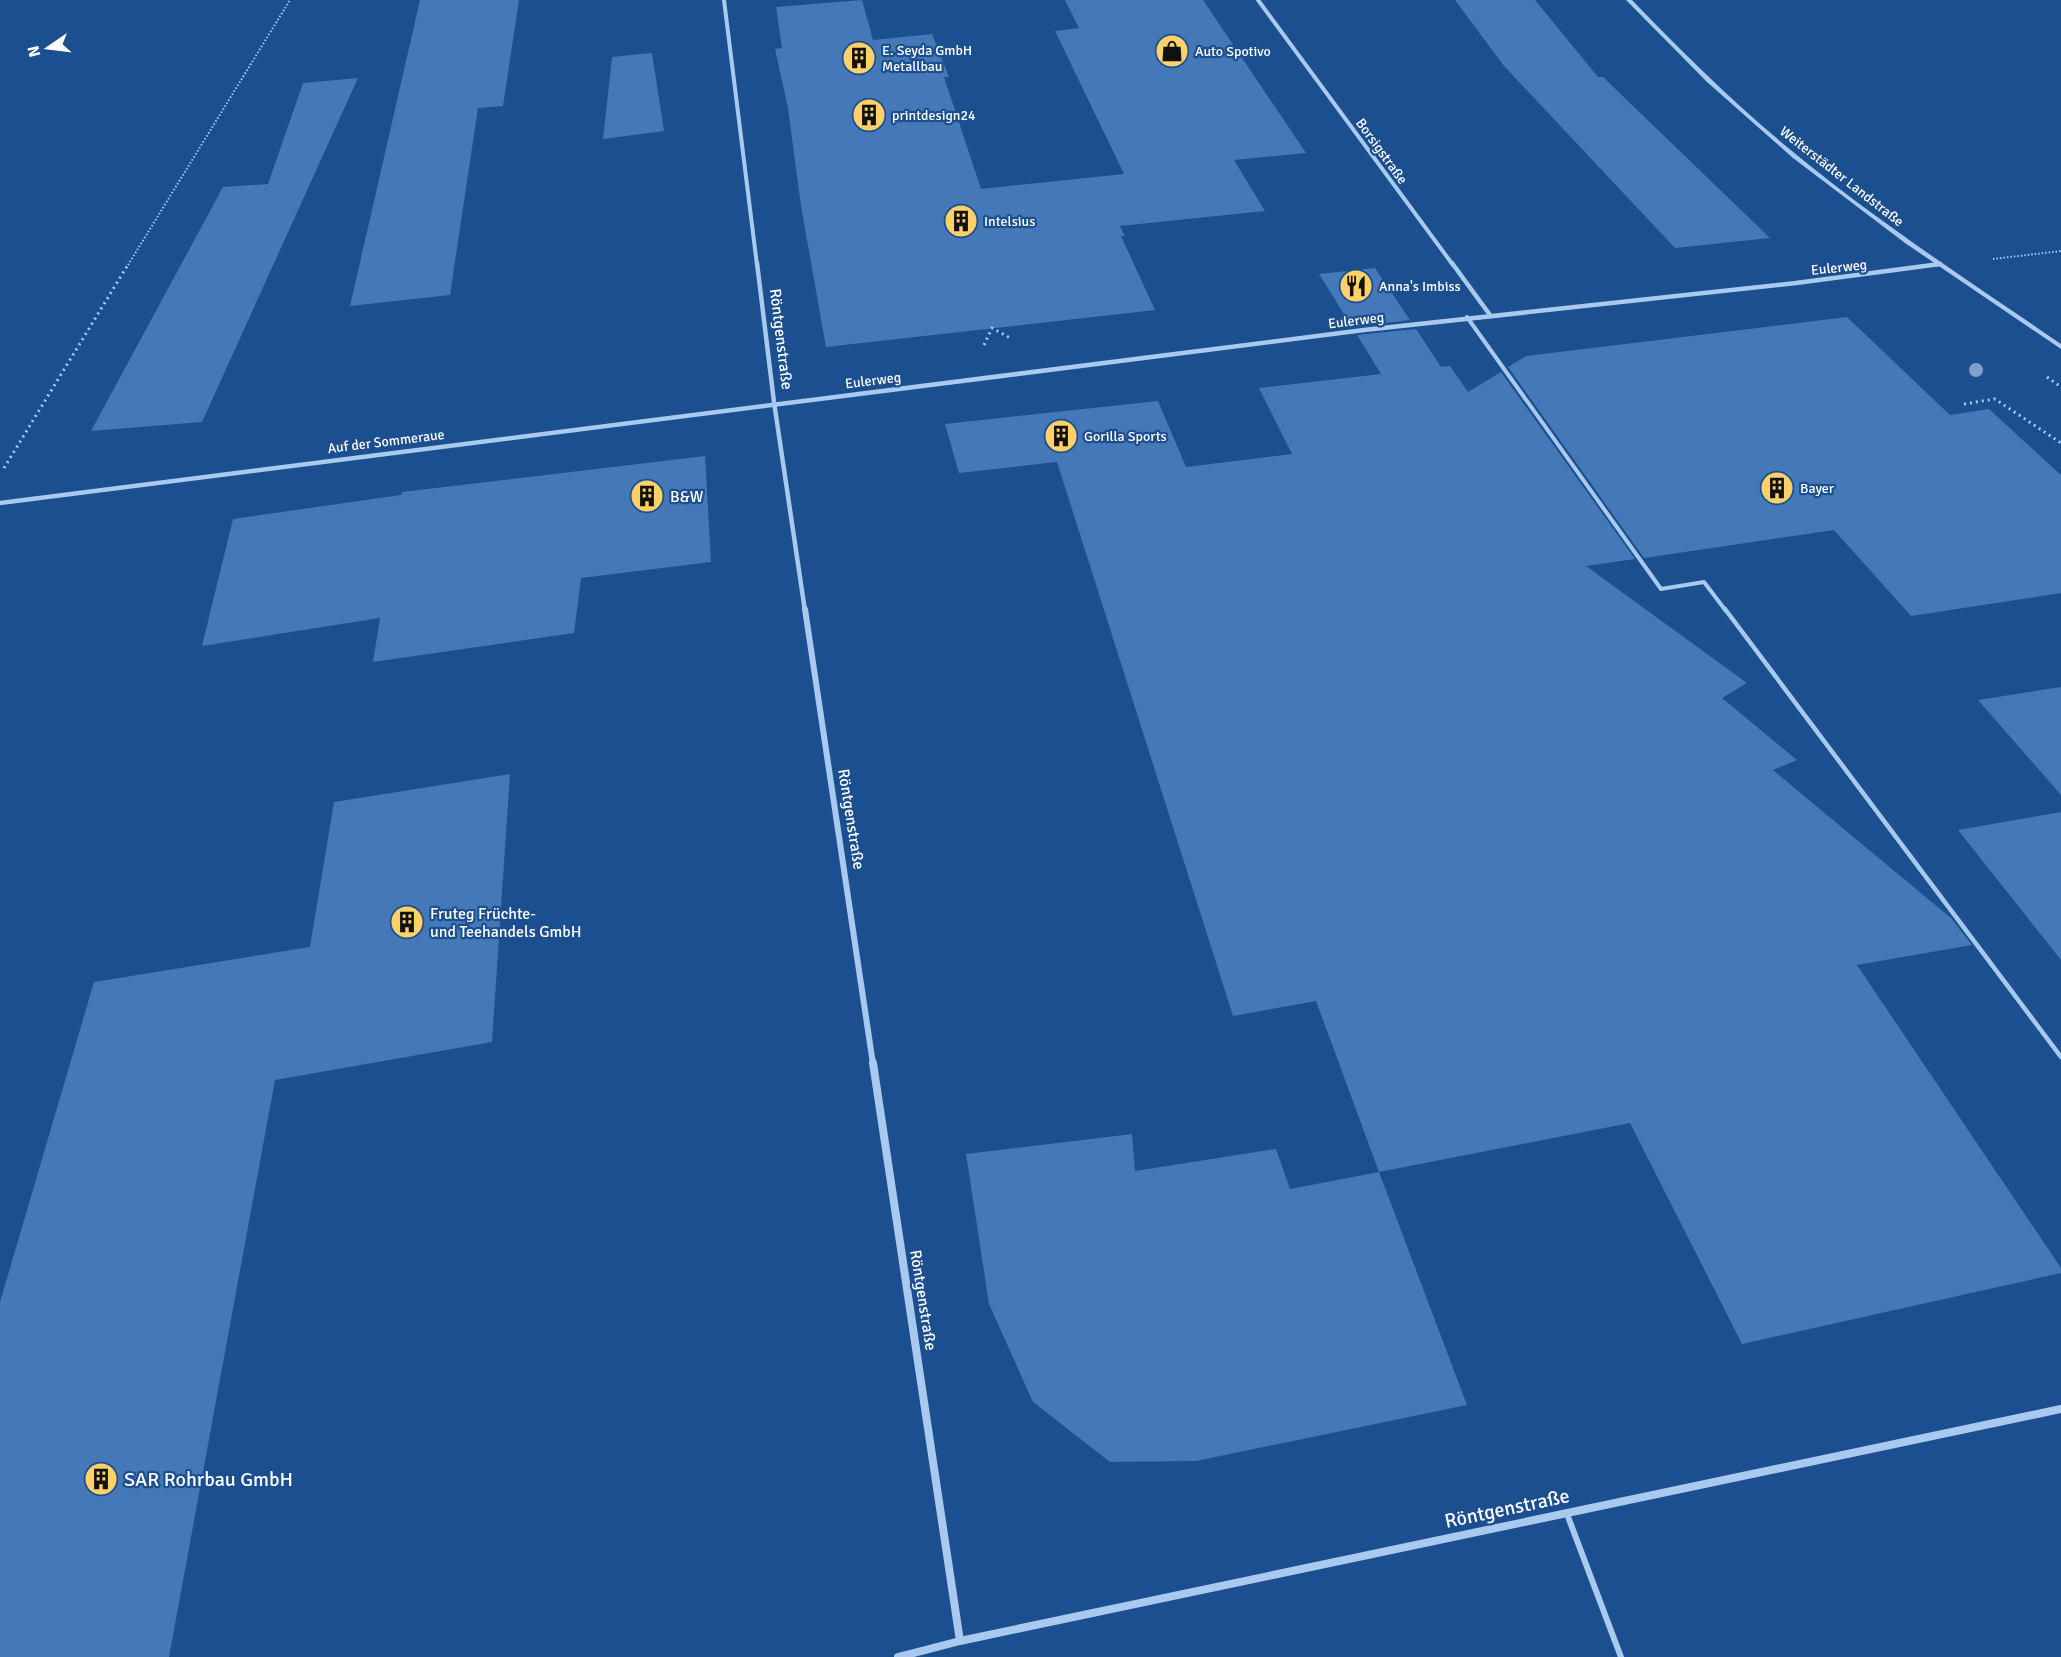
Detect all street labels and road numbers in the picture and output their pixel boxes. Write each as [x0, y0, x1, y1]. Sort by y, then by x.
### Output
street label: Borsigstraße [1352, 115, 1411, 188]
street label: Weiterstädter Landstraße [1776, 123, 1907, 230]
street label: Eulerweg [1810, 256, 1868, 279]
street label: Röntgenstraße [765, 287, 797, 391]
street label: Eulerweg [1327, 309, 1385, 332]
street label: Eulerweg [844, 369, 902, 392]
street label: Auf der Sommeraue [327, 426, 445, 457]
street label: Röntgenstraße [833, 767, 869, 871]
street label: Röntgenstraße [905, 1248, 941, 1352]
street label: Röntgenstraße [1442, 1483, 1572, 1534]

